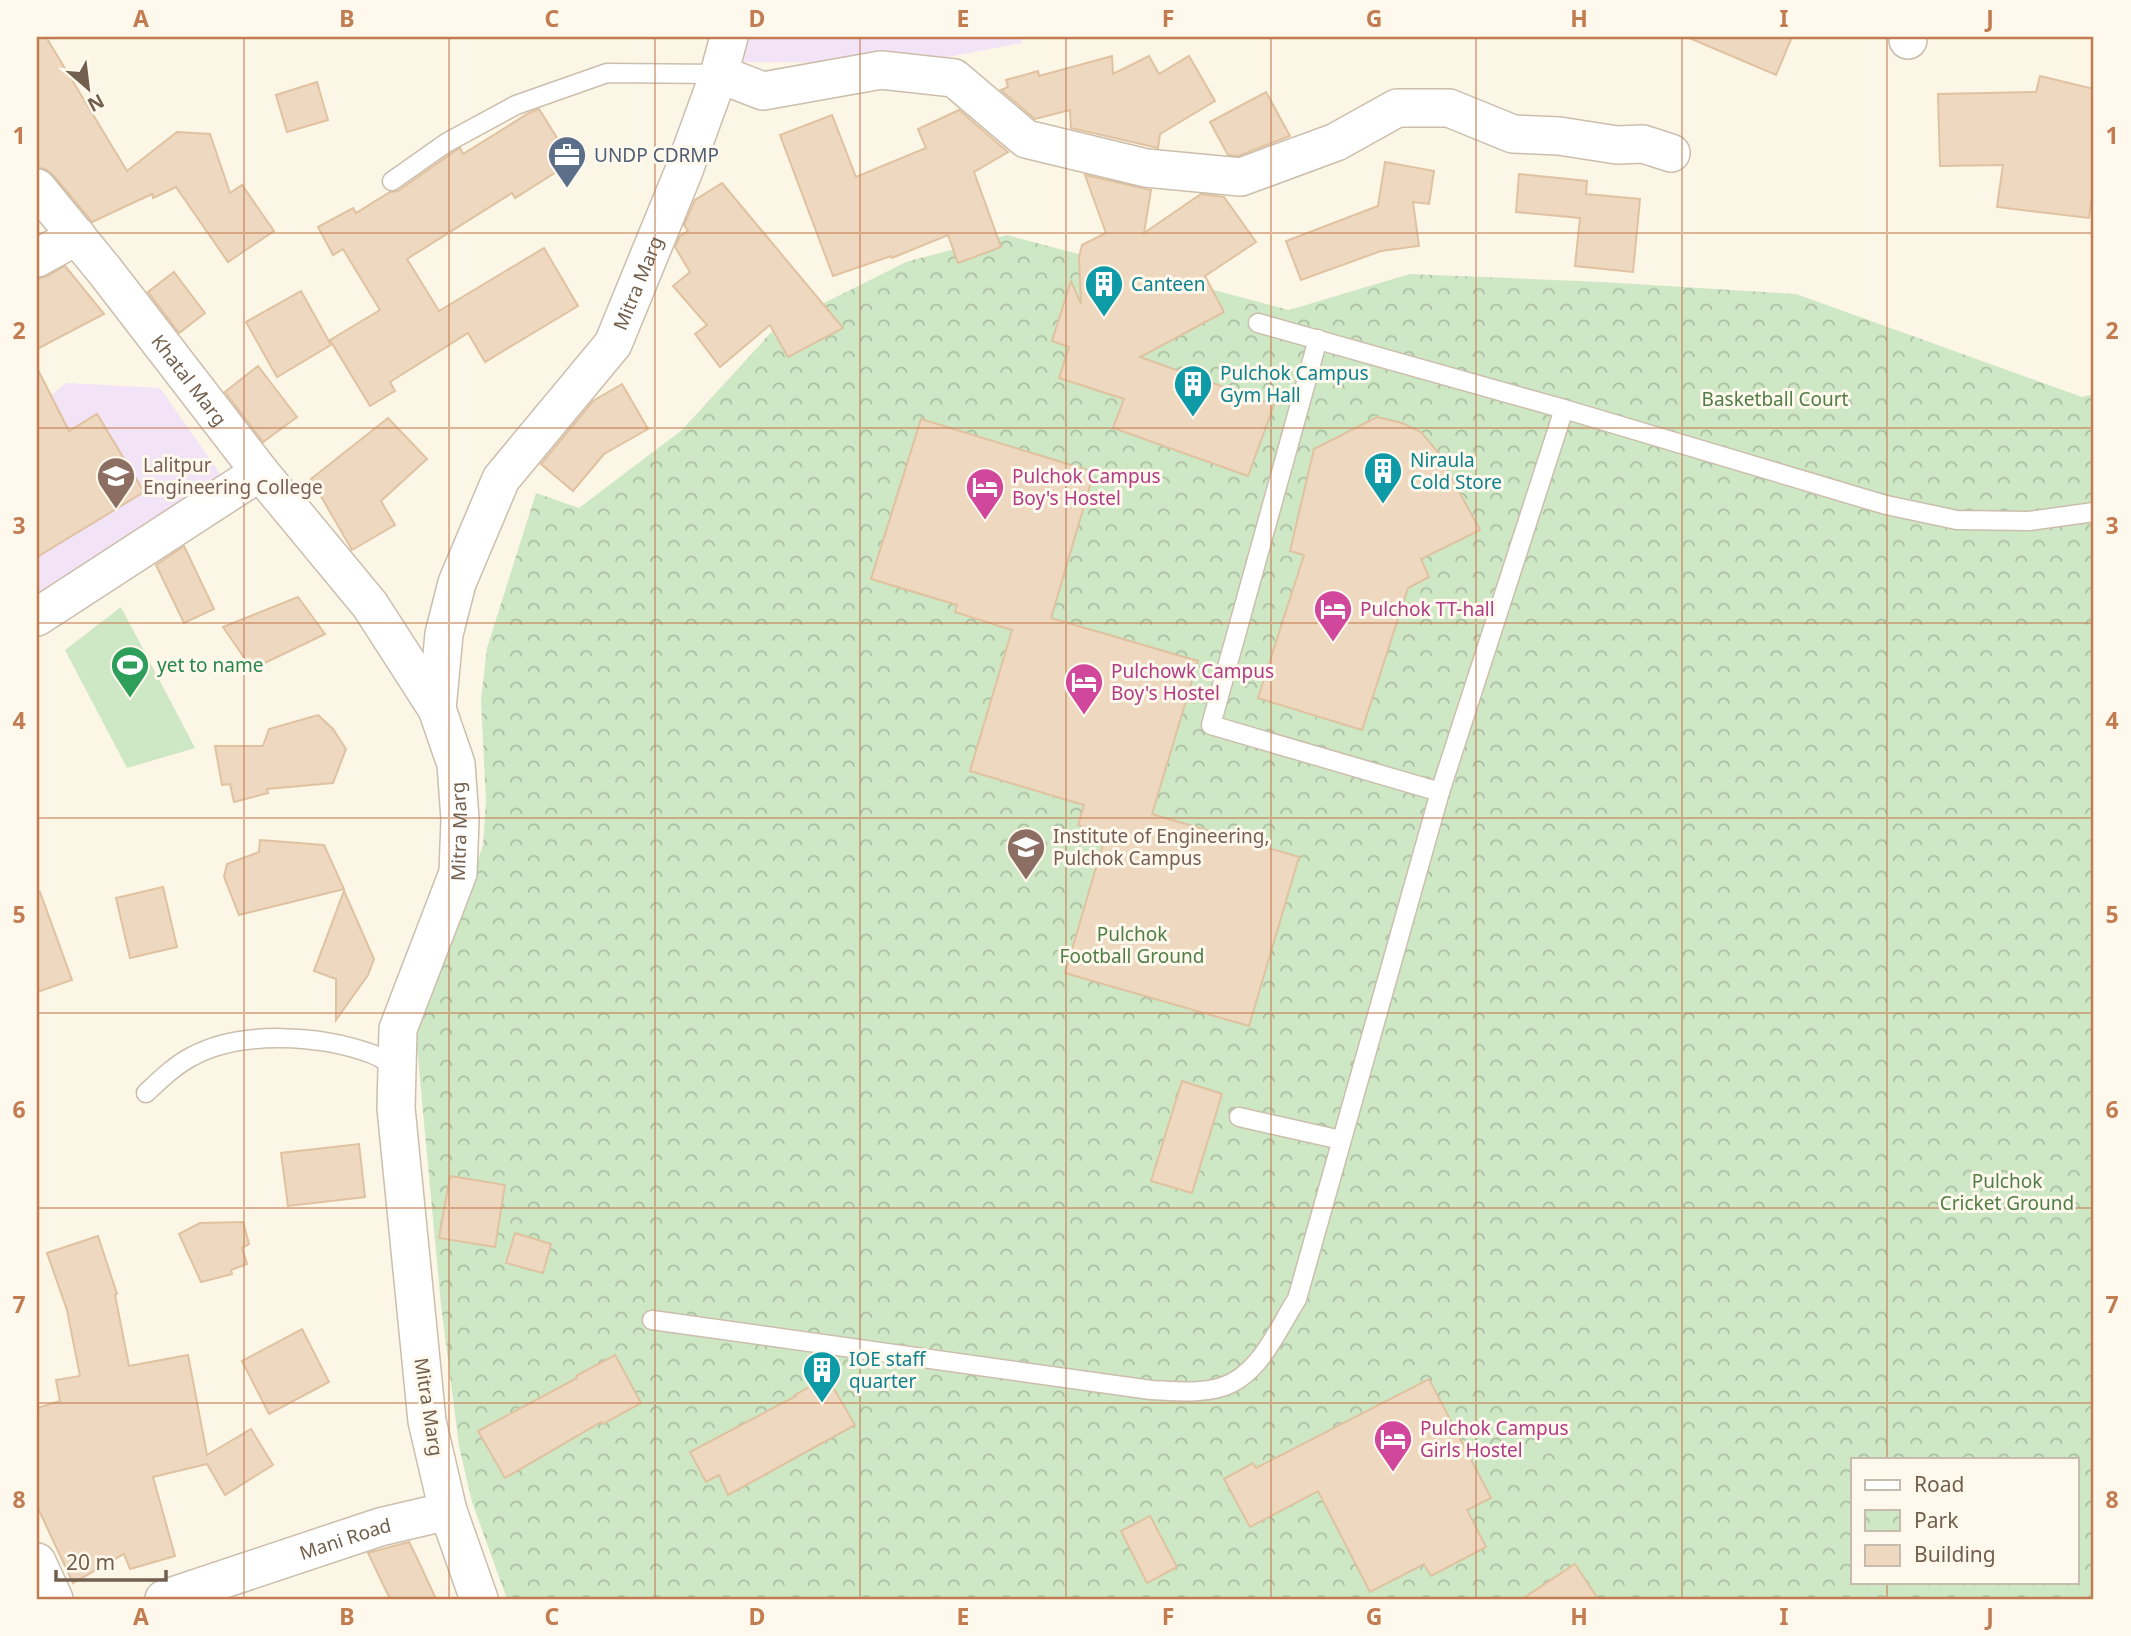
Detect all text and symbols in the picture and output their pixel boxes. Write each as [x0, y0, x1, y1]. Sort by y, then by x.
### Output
text: A [133, 2, 149, 34]
text: B [339, 2, 355, 34]
text: C [545, 2, 560, 34]
text: D [749, 2, 765, 34]
text: E [957, 2, 969, 34]
text: F [1162, 2, 1174, 34]
text: G [1366, 2, 1382, 34]
text: H [1570, 2, 1588, 34]
text: I [1780, 2, 1789, 34]
text: J [1984, 2, 1994, 34]
north arrow [52, 52, 122, 122]
text: N [83, 88, 109, 118]
text: 1 [12, 119, 26, 151]
text: 1 [2105, 119, 2119, 151]
office icon: UNDP CDRMP [546, 134, 588, 189]
place label: UNDP CDRMP [594, 142, 719, 168]
street label: Mitra Marg [607, 232, 669, 334]
building icon: Canteen [1083, 263, 1125, 318]
place label: Canteen [1131, 271, 1205, 297]
text: 2 [12, 314, 26, 346]
text: 2 [2105, 314, 2119, 346]
street label: Khatal Marg [146, 329, 233, 431]
place label: Pulchok Campus Gym Hall [1220, 360, 1369, 408]
building icon: Pulchok Campus Gym Hall [1172, 363, 1214, 418]
park label: Basketball Court [1702, 386, 1849, 412]
place label: Niraula Cold Store [1410, 447, 1502, 495]
building icon: Niraula Cold Store [1362, 450, 1404, 505]
place label: Lalitpur Engineering College [143, 452, 323, 500]
school or university icon: Lalitpur Engineering College [95, 455, 137, 510]
place label: Pulchok Campus Boy's Hostel [1012, 463, 1161, 511]
hotel icon: Pulchok Campus Boy's Hostel [964, 466, 1006, 521]
text: 3 [12, 509, 26, 541]
text: 3 [2105, 509, 2119, 541]
hotel icon: Pulchok TT-hall [1312, 588, 1354, 643]
place label: Pulchok TT-hall [1360, 596, 1495, 622]
sports icon: yet to name [109, 644, 151, 699]
place label: yet to name [157, 652, 263, 678]
place label: Pulchowk Campus Boy's Hostel [1111, 658, 1274, 706]
hotel icon: Pulchowk Campus Boy's Hostel [1063, 661, 1105, 716]
text: 4 [12, 704, 26, 736]
text: 4 [2105, 704, 2119, 736]
street label: Mitra Marg [444, 781, 473, 882]
place label: Institute of Engineering, Pulchok Campus [1053, 823, 1269, 871]
school or university icon: Institute of Engineering, Pulchok Campus [1005, 826, 1047, 881]
text: 5 [12, 898, 26, 930]
text: 5 [2105, 898, 2119, 930]
park label: Pulchok Football Ground [1060, 921, 1204, 969]
text: 6 [12, 1093, 26, 1125]
text: 6 [2105, 1093, 2119, 1125]
park label: Pulchok Cricket Ground [1940, 1168, 2074, 1216]
text: 7 [12, 1288, 26, 1320]
text: 7 [2105, 1288, 2119, 1320]
place label: IOE staff quarter [849, 1346, 926, 1394]
building icon: IOE staff quarter [801, 1349, 843, 1404]
street label: Mitra Marg [408, 1356, 450, 1458]
place label: Pulchok Campus Girls Hostel [1420, 1415, 1569, 1463]
hotel icon: Pulchok Campus Girls Hostel [1372, 1418, 1414, 1473]
legend [1851, 1458, 2078, 1584]
text: Road [1914, 1470, 1964, 1498]
text: 8 [12, 1483, 26, 1515]
text: 8 [2105, 1483, 2119, 1515]
text: Park [1914, 1506, 1959, 1534]
street label: Mani Road [296, 1512, 394, 1566]
scale bar [56, 1538, 166, 1582]
text: Building [1914, 1540, 1996, 1568]
text: 20 m [66, 1548, 115, 1576]
text: A [133, 1600, 149, 1632]
text: B [339, 1600, 355, 1632]
text: C [545, 1600, 560, 1632]
text: D [749, 1600, 765, 1632]
text: E [957, 1600, 969, 1632]
text: F [1162, 1600, 1174, 1632]
text: G [1366, 1600, 1382, 1632]
text: H [1570, 1600, 1588, 1632]
text: I [1780, 1600, 1789, 1632]
text: J [1984, 1600, 1994, 1632]

